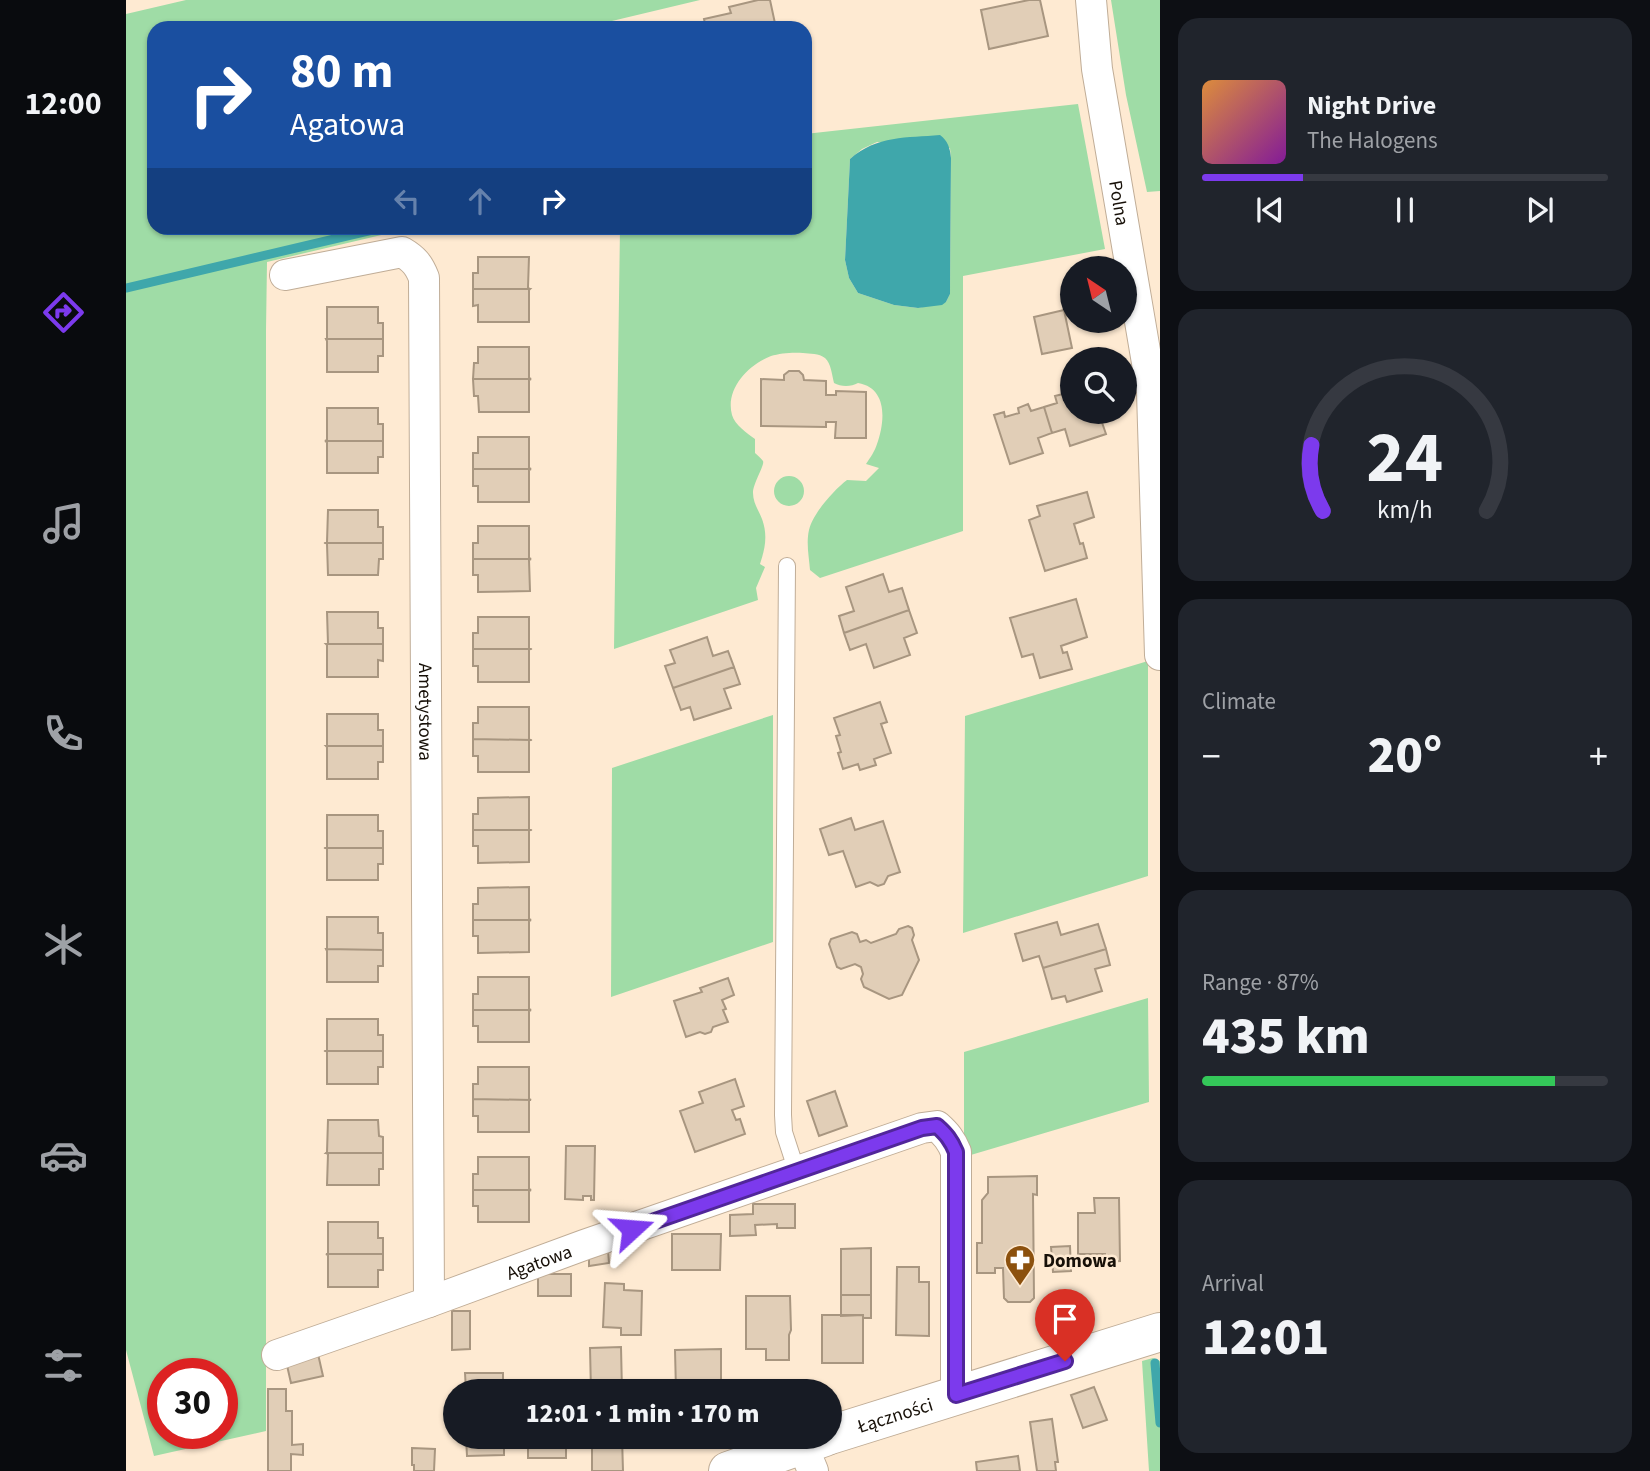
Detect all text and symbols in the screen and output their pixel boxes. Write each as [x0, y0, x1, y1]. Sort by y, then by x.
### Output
text: 80 m [290, 37, 394, 107]
icon: right [175, 49, 266, 140]
text: 12:00 [24, 81, 102, 127]
text: Night Drive [1307, 87, 1436, 124]
text: Agatowa [290, 102, 405, 148]
text: The Halogens [1307, 124, 1438, 157]
street label: Polna [1101, 178, 1135, 228]
icon: left [388, 182, 426, 220]
icon: ahead [461, 182, 499, 220]
icon: right [534, 182, 572, 220]
icon: previous [1251, 191, 1289, 229]
icon: pause [1386, 191, 1424, 229]
icon: next [1521, 191, 1559, 229]
north arrow [1060, 256, 1138, 332]
map controls [1060, 256, 1137, 424]
icon: directions [39, 288, 88, 337]
button: search [1060, 347, 1137, 424]
text: 24 [1367, 406, 1443, 510]
text: km/h [1377, 492, 1433, 528]
icon: music [39, 499, 88, 548]
street label: Ametystowa [411, 663, 438, 761]
text: Climate [1202, 685, 1276, 718]
icon: phone [39, 709, 88, 758]
text: 20° [1368, 719, 1442, 793]
text: − [1202, 730, 1221, 784]
text: + [1589, 730, 1608, 784]
icon: climate [39, 920, 88, 969]
text: Range · 87% [1202, 966, 1319, 999]
text: 435 km [1202, 1000, 1370, 1074]
icon: car [39, 1131, 88, 1180]
position arrow [595, 1192, 669, 1266]
street label: Agatowa [503, 1239, 576, 1287]
pharmacy icon: Domowa [1003, 1243, 1037, 1287]
place label: Domowa [1043, 1248, 1117, 1275]
text: Arrival [1202, 1267, 1264, 1300]
pin [1035, 1289, 1095, 1361]
icon: arrive [1046, 1300, 1084, 1338]
text: 12:01 [1202, 1301, 1329, 1375]
icon: filters [39, 1341, 88, 1390]
speed limit sign: 30 [147, 1358, 238, 1449]
street label: Łączności [853, 1392, 937, 1441]
text: 12:01 · 1 min · 170 m [526, 1395, 759, 1432]

